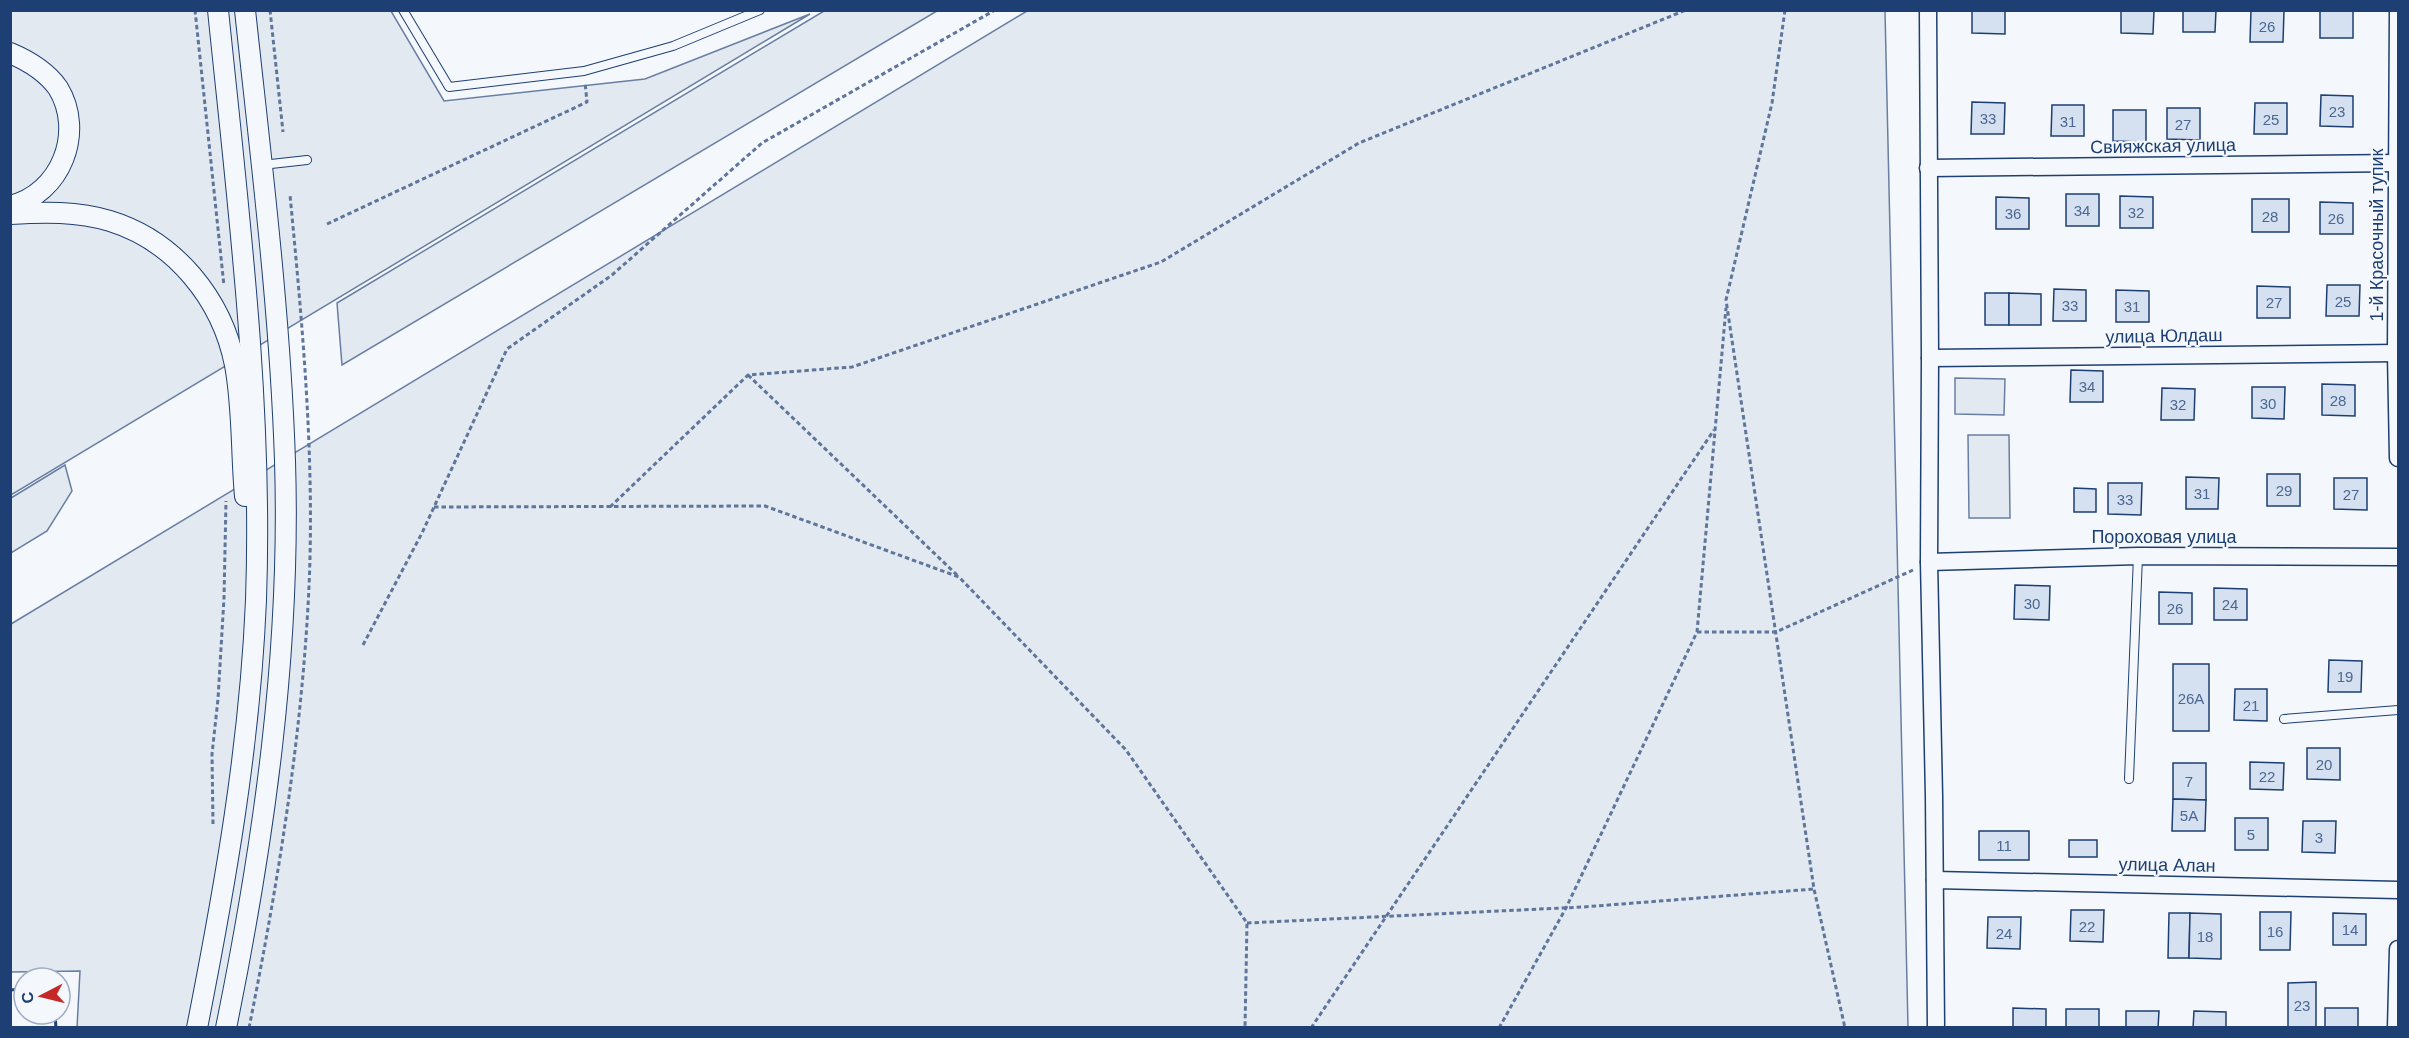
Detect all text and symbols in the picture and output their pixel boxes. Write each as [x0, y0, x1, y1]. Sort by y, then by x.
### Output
house number: 26 [2259, 18, 2275, 35]
house number: 23 [2329, 103, 2345, 120]
house number: 33 [1980, 110, 1996, 127]
house number: 25 [2263, 111, 2279, 128]
house number: 31 [2060, 113, 2076, 130]
house number: 27 [2175, 116, 2191, 133]
street label: Свияжская улица [2090, 135, 2237, 157]
street label: 1-й Красочный тупик [2367, 148, 2387, 321]
house number: 34 [2074, 202, 2090, 219]
house number: 32 [2128, 204, 2144, 221]
house number: 36 [2005, 205, 2021, 222]
house number: 28 [2262, 208, 2278, 225]
house number: 26 [2328, 210, 2344, 227]
house number: 25 [2335, 293, 2351, 310]
house number: 27 [2266, 294, 2282, 311]
house number: 33 [2062, 297, 2078, 314]
house number: 31 [2124, 298, 2140, 315]
street label: улица Юлдаш [2105, 325, 2223, 347]
house number: 34 [2079, 378, 2095, 395]
house number: 28 [2330, 392, 2346, 409]
house number: 30 [2260, 395, 2276, 412]
house number: 32 [2170, 396, 2186, 413]
house number: 29 [2276, 482, 2292, 499]
house number: 31 [2194, 485, 2210, 502]
house number: 27 [2343, 486, 2359, 503]
house number: 33 [2117, 491, 2133, 508]
street label: Пороховая улица [2091, 527, 2238, 547]
house number: 30 [2024, 595, 2040, 612]
house number: 24 [2222, 596, 2238, 613]
house number: 26 [2167, 600, 2183, 617]
house number: 19 [2337, 668, 2353, 685]
house number: 26А [2178, 690, 2204, 707]
house number: 21 [2243, 697, 2259, 714]
house number: 20 [2316, 756, 2332, 773]
house number: 22 [2259, 768, 2275, 785]
house number: 7 [2185, 773, 2193, 790]
house number: 5А [2180, 807, 2198, 824]
house number: 5 [2247, 826, 2255, 843]
house number: 3 [2315, 829, 2323, 846]
house number: 11 [1996, 837, 2012, 854]
street label: улица Алан [2118, 854, 2216, 876]
house number: 22 [2079, 918, 2095, 935]
house number: 14 [2342, 921, 2358, 938]
house number: 16 [2267, 923, 2283, 940]
house number: 24 [1996, 925, 2012, 942]
house number: 18 [2197, 928, 2213, 945]
north arrow [12, 966, 72, 1026]
text: С [18, 991, 37, 1005]
house number: 23 [2294, 997, 2310, 1014]

